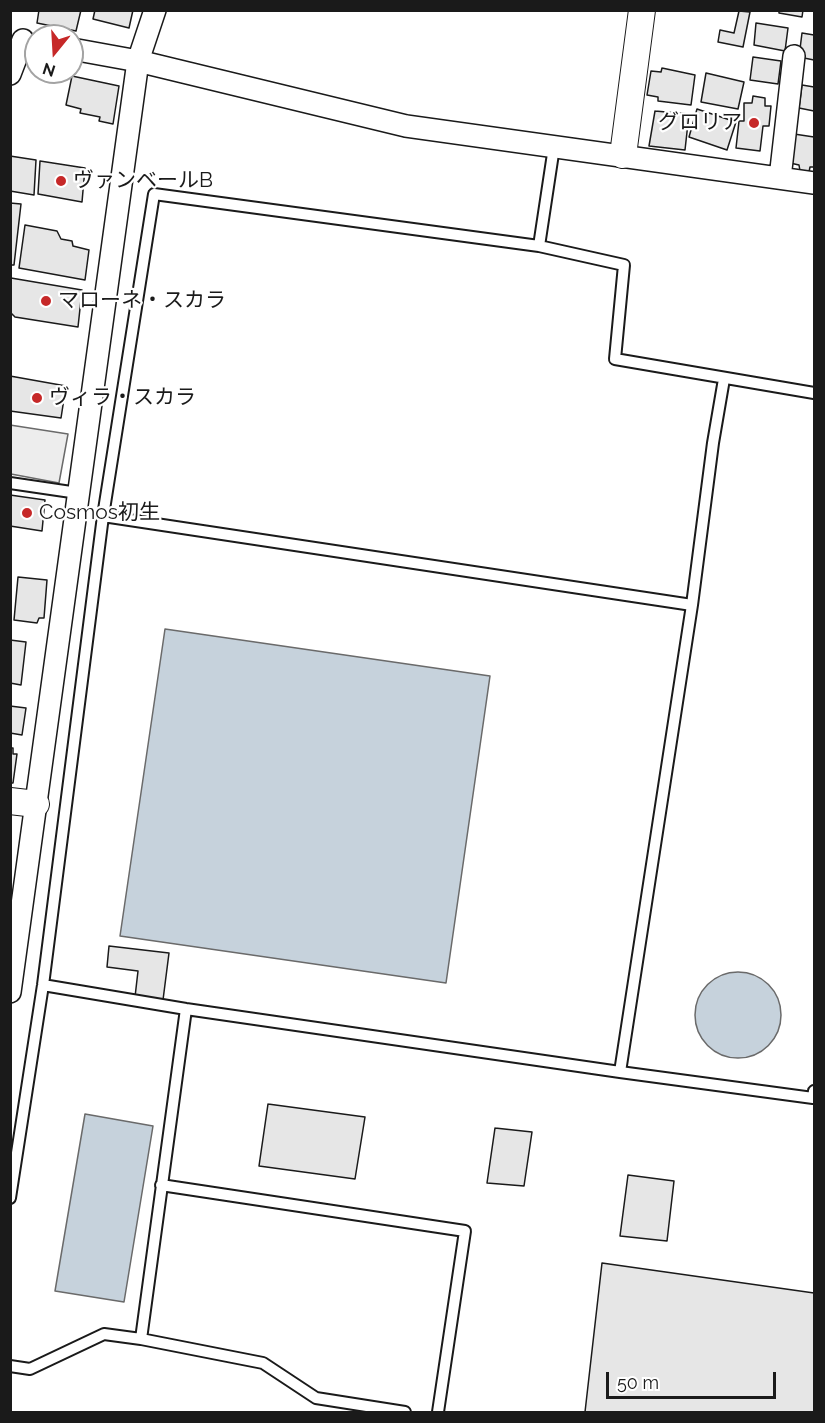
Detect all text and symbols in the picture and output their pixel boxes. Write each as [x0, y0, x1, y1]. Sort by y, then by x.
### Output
north arrow [24, 24, 84, 84]
text: N [40, 59, 58, 81]
place label: グロリア [658, 110, 742, 136]
marker: グロリア [747, 116, 761, 130]
place label: ヴァンベールB [73, 168, 213, 194]
marker: ヴァンベールB [54, 174, 68, 188]
place label: マローネ・スカラ [58, 288, 226, 314]
marker: マローネ・スカラ [39, 294, 53, 308]
place label: ヴィラ・スカラ [49, 385, 196, 411]
marker: ヴィラ・スカラ [30, 391, 44, 405]
place label: Cosmos初生 [39, 500, 160, 526]
marker: Cosmos初生 [20, 506, 34, 520]
scale bar [609, 1360, 778, 1398]
text: 50 m [617, 1372, 659, 1393]

